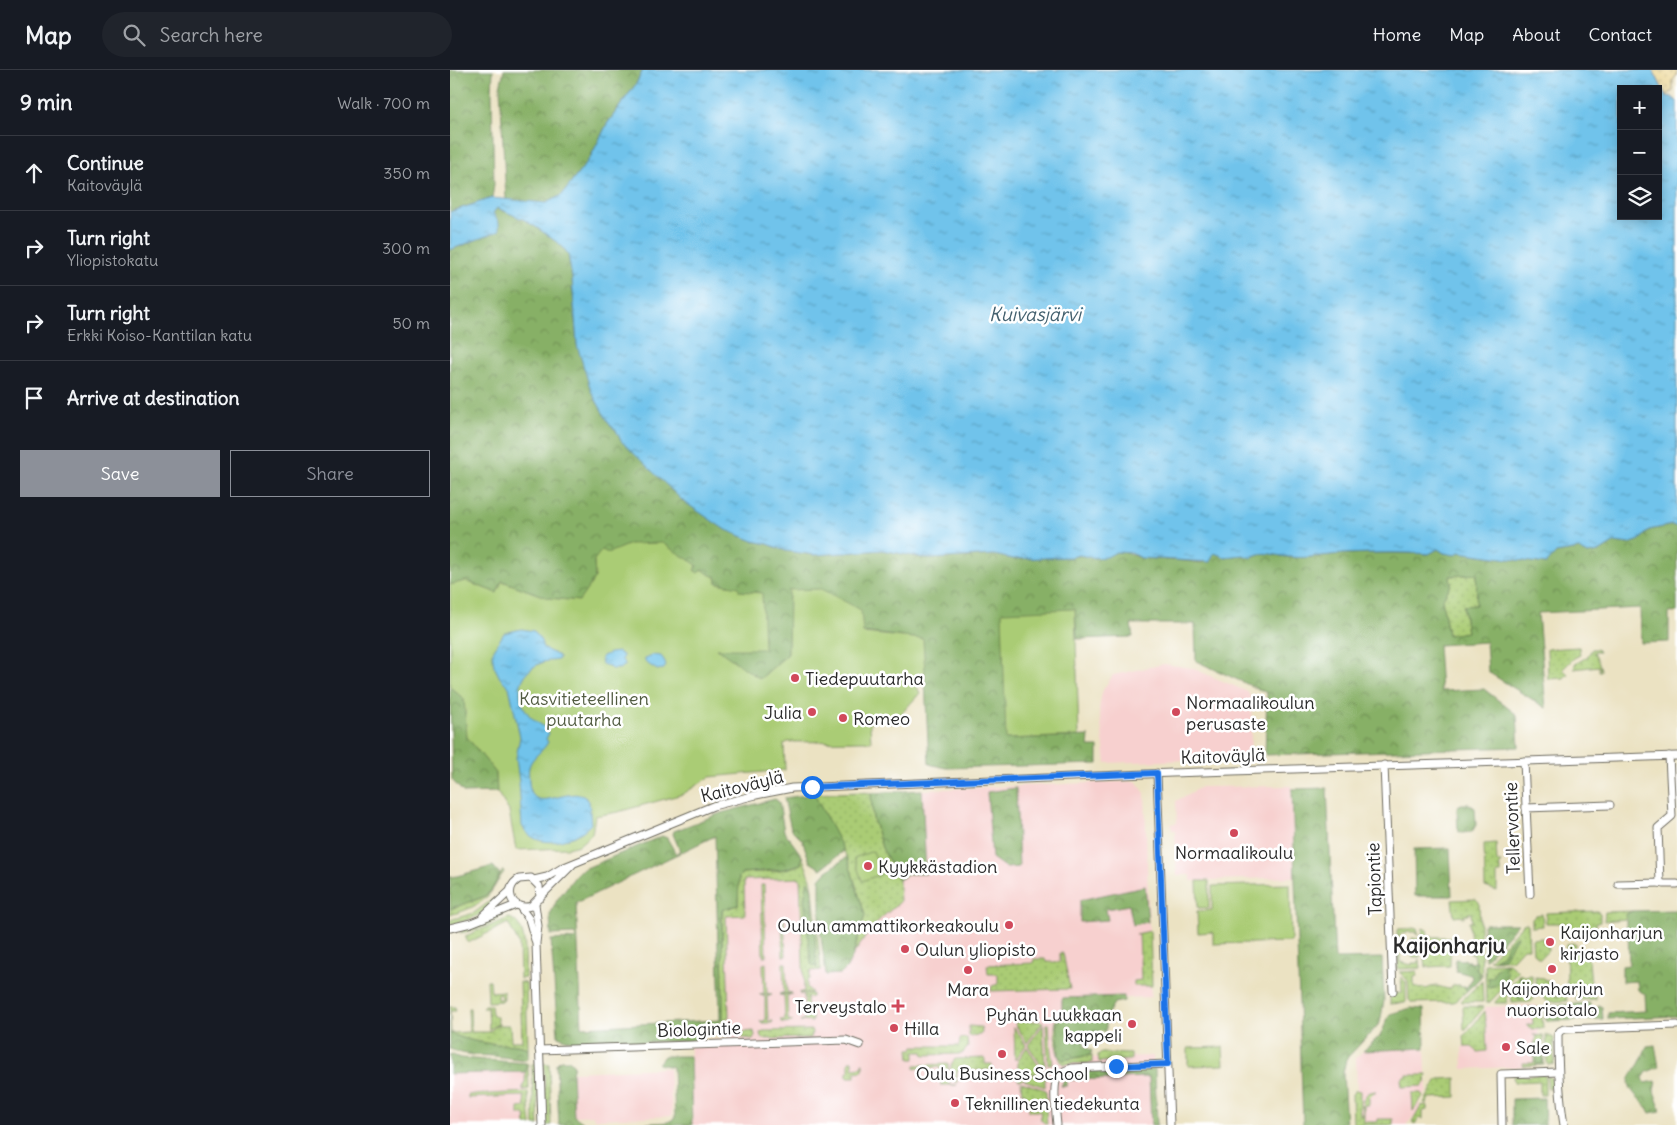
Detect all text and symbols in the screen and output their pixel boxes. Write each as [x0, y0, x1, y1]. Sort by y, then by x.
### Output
search box [102, 12, 452, 57]
text: Map [25, 20, 72, 50]
icon: search [120, 21, 148, 49]
text: Search here [160, 23, 263, 47]
text: Home [1373, 23, 1421, 46]
text: Map [1449, 23, 1484, 46]
text: About [1512, 23, 1560, 46]
text: Contact [1588, 23, 1652, 46]
map controls [1617, 85, 1662, 220]
button: + [1617, 85, 1662, 130]
text: 9 min [20, 89, 72, 116]
text: Walk · 700 m [337, 93, 430, 113]
button: − [1617, 130, 1662, 175]
text: Continue [67, 151, 144, 175]
icon: ahead [20, 159, 48, 187]
text: 350 m [383, 163, 430, 183]
text: Kaitoväylä [67, 175, 142, 195]
button: layers [1617, 175, 1662, 220]
text: Turn right [67, 226, 150, 250]
icon: right [20, 234, 48, 262]
text: 300 m [382, 238, 430, 258]
text: Yliopistokatu [67, 250, 158, 270]
text: Turn right [67, 301, 150, 325]
water label: Kuivasjärvi [989, 302, 1084, 326]
icon: right [20, 309, 48, 337]
text: 50 m [392, 313, 430, 333]
text: Erkki Koiso-Kanttilan katu [67, 325, 252, 345]
icon: arrive [20, 384, 48, 412]
text: Arrive at destination [67, 386, 240, 410]
button: Save [20, 450, 220, 497]
button: Share [230, 450, 430, 497]
place label: Tiedepuutarha [805, 667, 924, 690]
marker: Tiedepuutarha [789, 672, 801, 684]
park label: Kasvitieteellinen puutarha [519, 687, 649, 731]
place label: Normaalikoulun perusaste [1186, 691, 1315, 735]
place label: Julia [764, 701, 802, 724]
marker: Julia [806, 706, 818, 718]
marker: Normaalikoulun perusaste [1170, 706, 1182, 718]
place label: Romeo [853, 707, 910, 730]
marker: Romeo [837, 712, 849, 724]
street label: Kaitoväylä [1180, 743, 1266, 769]
street label: Kaitoväylä [698, 765, 786, 807]
route start [801, 776, 824, 799]
street label: Tellervontie [1499, 782, 1525, 874]
marker: Normaalikoulu [1228, 827, 1240, 839]
place label: Normaalikoulu [1175, 841, 1293, 864]
street label: Tapiontie [1361, 842, 1387, 916]
place label: Kyykkästadion [878, 855, 998, 878]
marker: Kyykkästadion [862, 860, 874, 872]
place label: Oulun ammattikorkeakoulu [777, 914, 999, 937]
marker: Oulun ammattikorkeakoulu [1003, 919, 1015, 931]
place label: Kaijonharjun kirjasto [1560, 921, 1663, 965]
district label: Kaijonharju [1393, 931, 1506, 959]
marker: Kaijonharjun kirjasto [1544, 936, 1556, 948]
place label: Oulun yliopisto [915, 938, 1036, 961]
marker: Oulun yliopisto [899, 943, 911, 955]
marker: Kaijonharjun nuorisotalo [1546, 963, 1558, 975]
marker: Mara [962, 964, 974, 976]
place label: Kaijonharjun nuorisotalo [1501, 977, 1603, 1021]
place label: Mara [947, 978, 989, 1001]
place label: Terveystalo [794, 995, 887, 1018]
marker: Terveystalo [891, 999, 905, 1013]
place label: Pyhän Luukkaan kappeli [986, 1003, 1122, 1047]
street label: Biologintie [657, 1016, 741, 1042]
place label: Hilla [904, 1017, 939, 1040]
marker: Pyhän Luukkaan kappeli [1126, 1018, 1138, 1030]
marker: Hilla [888, 1022, 900, 1034]
place label: Sale [1516, 1036, 1550, 1059]
marker: Sale [1500, 1041, 1512, 1053]
marker: Oulu Business School [996, 1048, 1008, 1060]
route end [1105, 1055, 1128, 1078]
place label: Oulu Business School [916, 1062, 1088, 1085]
place label: Teknillinen tiedekunta [965, 1092, 1140, 1115]
marker: Teknillinen tiedekunta [949, 1097, 961, 1109]

